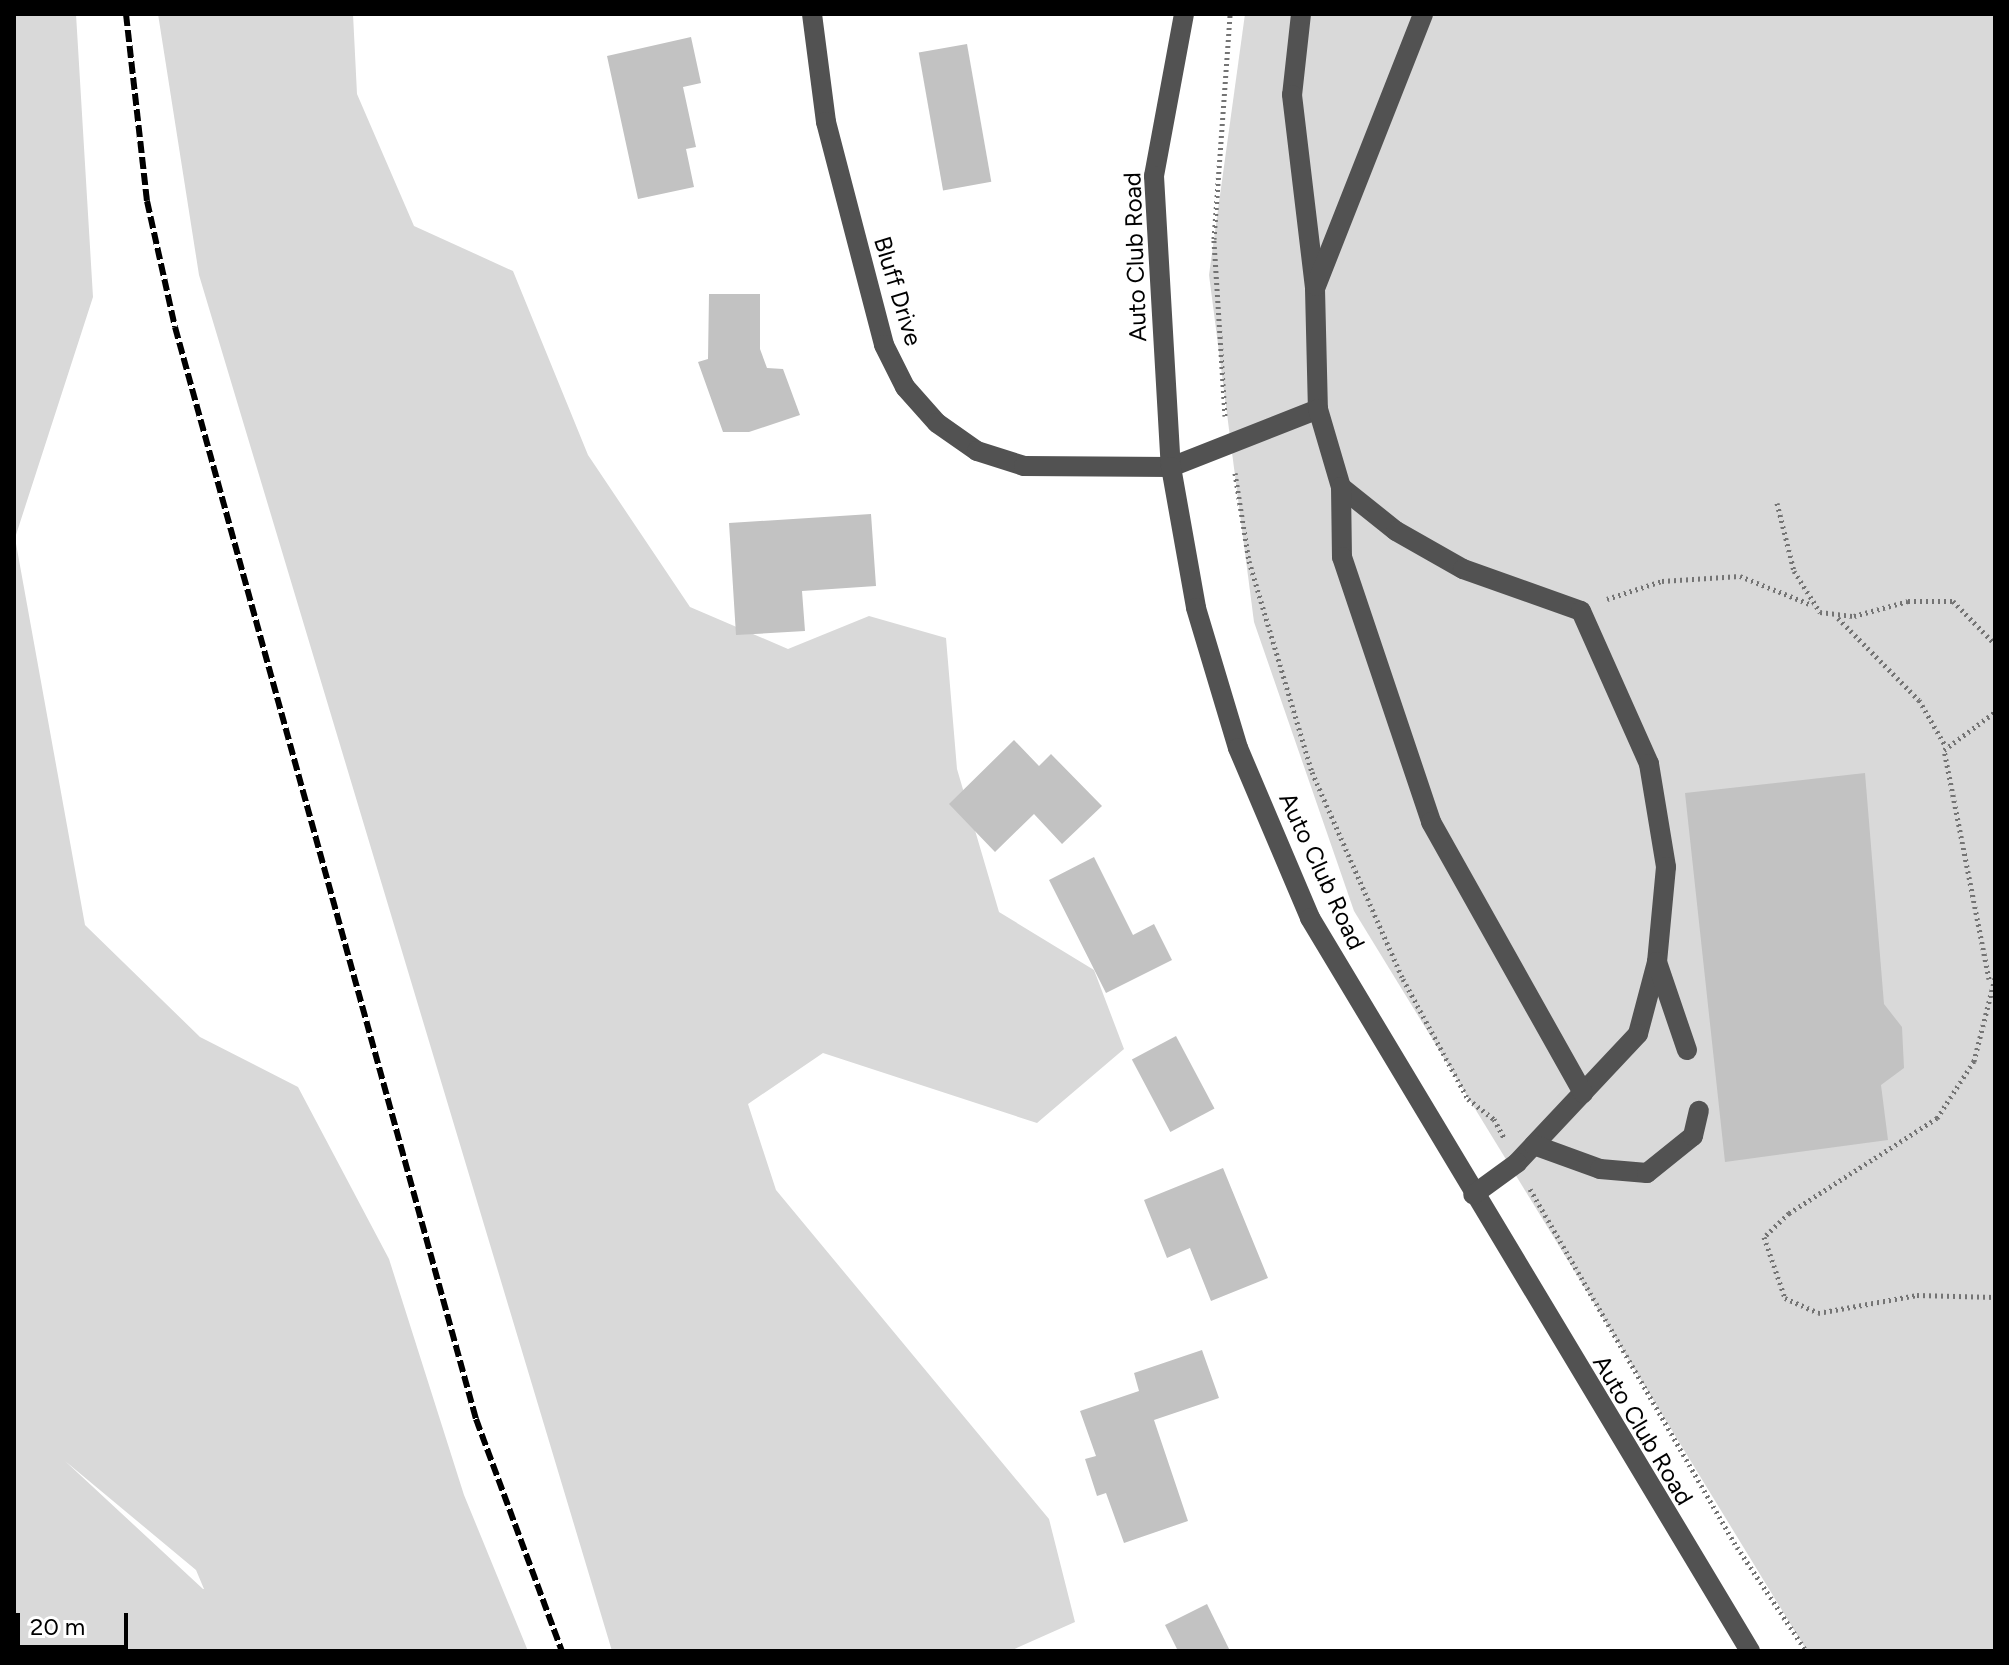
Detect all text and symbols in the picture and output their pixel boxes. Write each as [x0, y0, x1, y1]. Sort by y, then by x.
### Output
street label: Auto Club Road [1118, 172, 1152, 342]
street label: Bluff Drive [868, 233, 928, 349]
street label: Auto Club Road [1273, 788, 1371, 954]
street label: Auto Club Road [1587, 1350, 1699, 1510]
scale bar [20, 1597, 132, 1647]
text: 20 m [30, 1612, 85, 1641]

